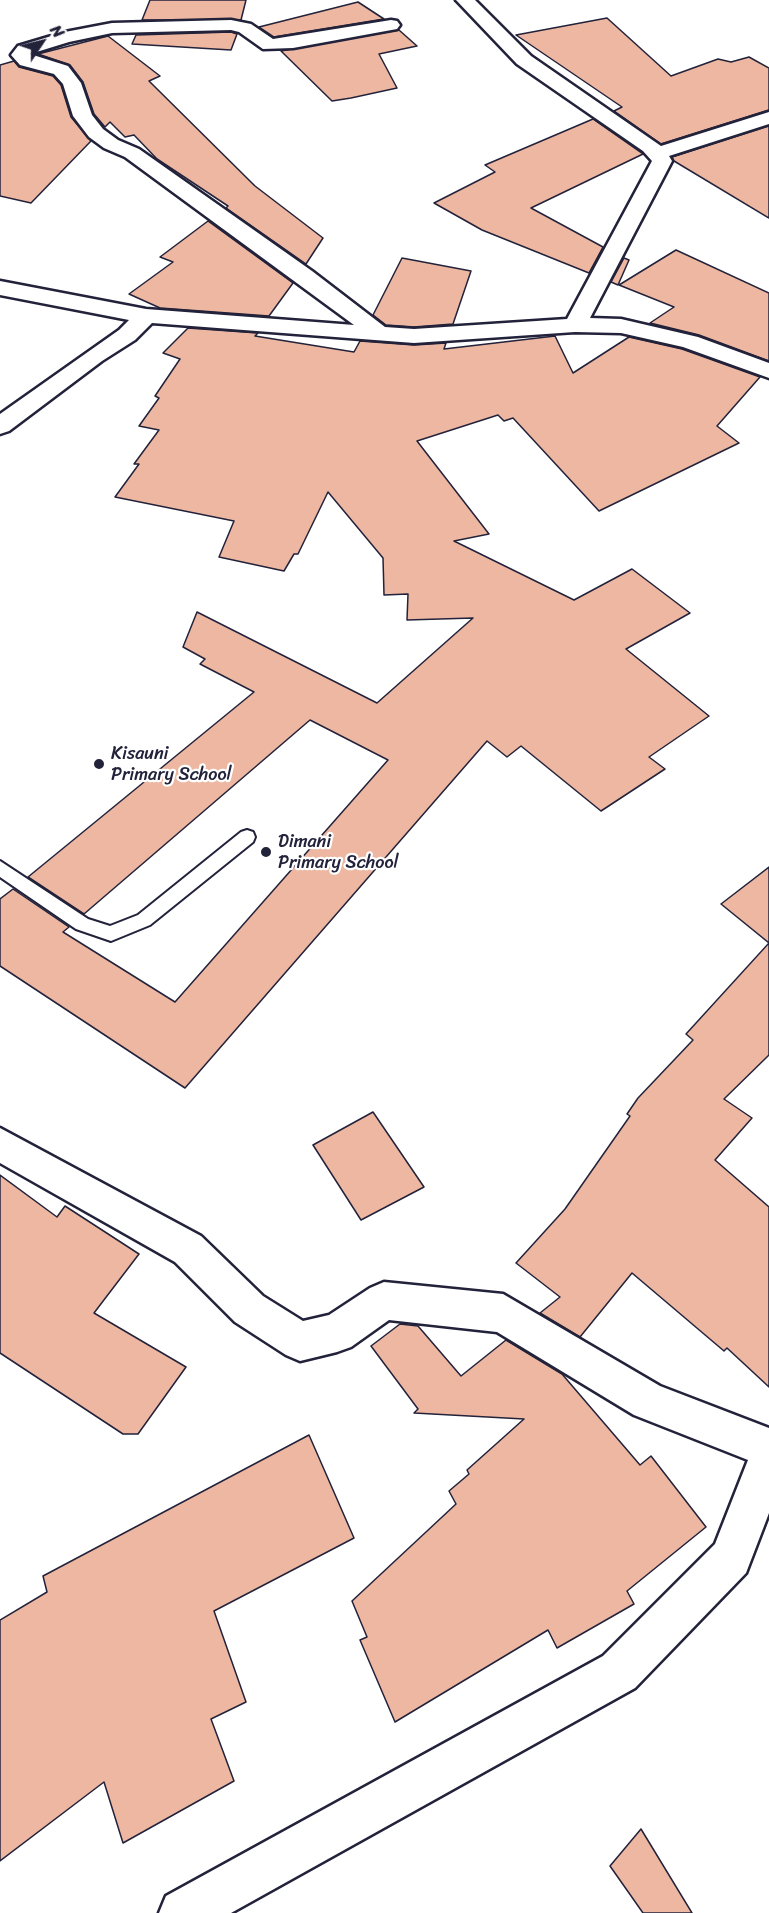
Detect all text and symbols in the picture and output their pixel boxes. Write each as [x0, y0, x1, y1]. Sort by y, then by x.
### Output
north arrow [12, 12, 72, 72]
text: N [42, 19, 72, 44]
place label: Kisauni Primary School [111, 743, 232, 786]
marker: Kisauni Primary School [92, 757, 106, 771]
place label: Dimani Primary School [278, 831, 399, 874]
marker: Dimani Primary School [259, 845, 273, 859]

